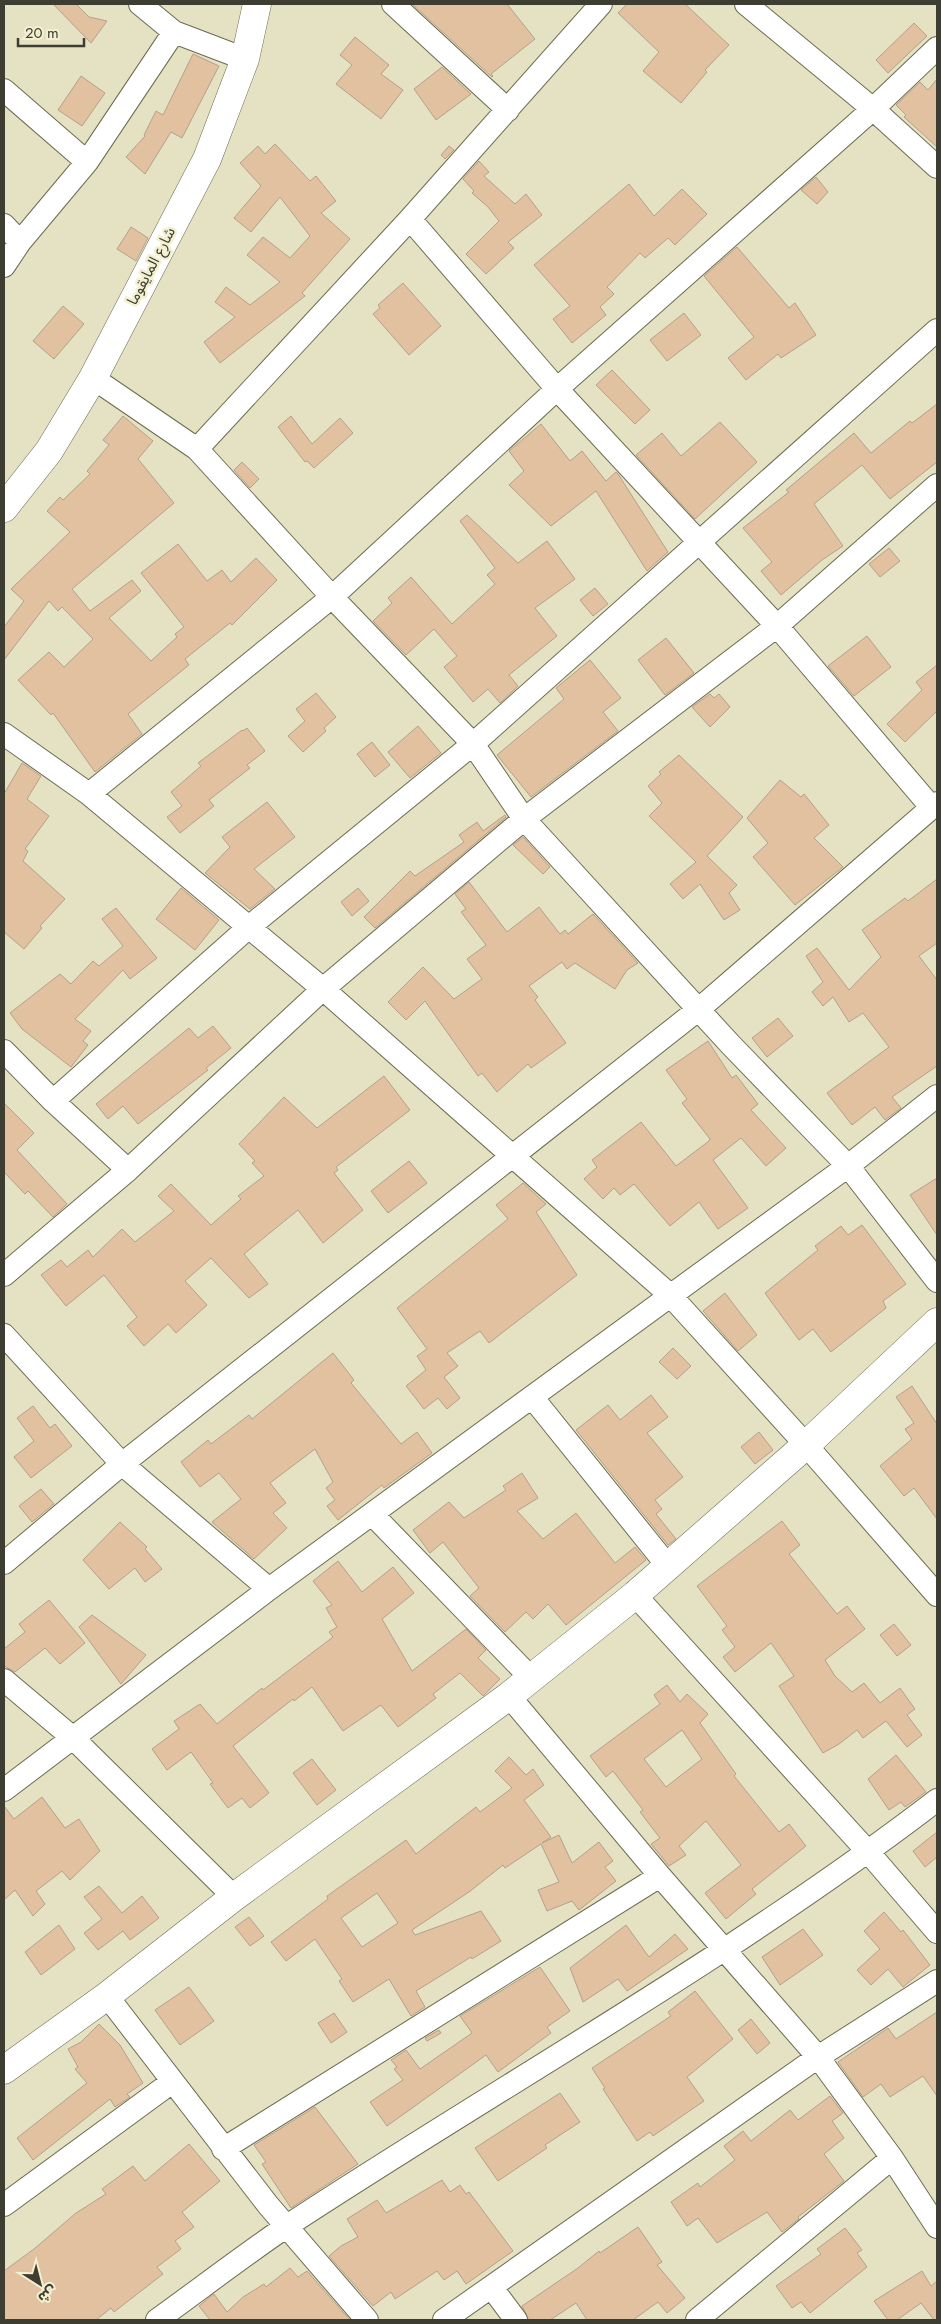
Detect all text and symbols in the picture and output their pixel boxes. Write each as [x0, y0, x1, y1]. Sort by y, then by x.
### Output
scale bar [18, 15, 84, 47]
text: 20 m [25, 22, 59, 44]
street label: شارع المايقوما [121, 223, 182, 309]
north arrow [15, 2259, 65, 2309]
text: ش [34, 2281, 61, 2308]

